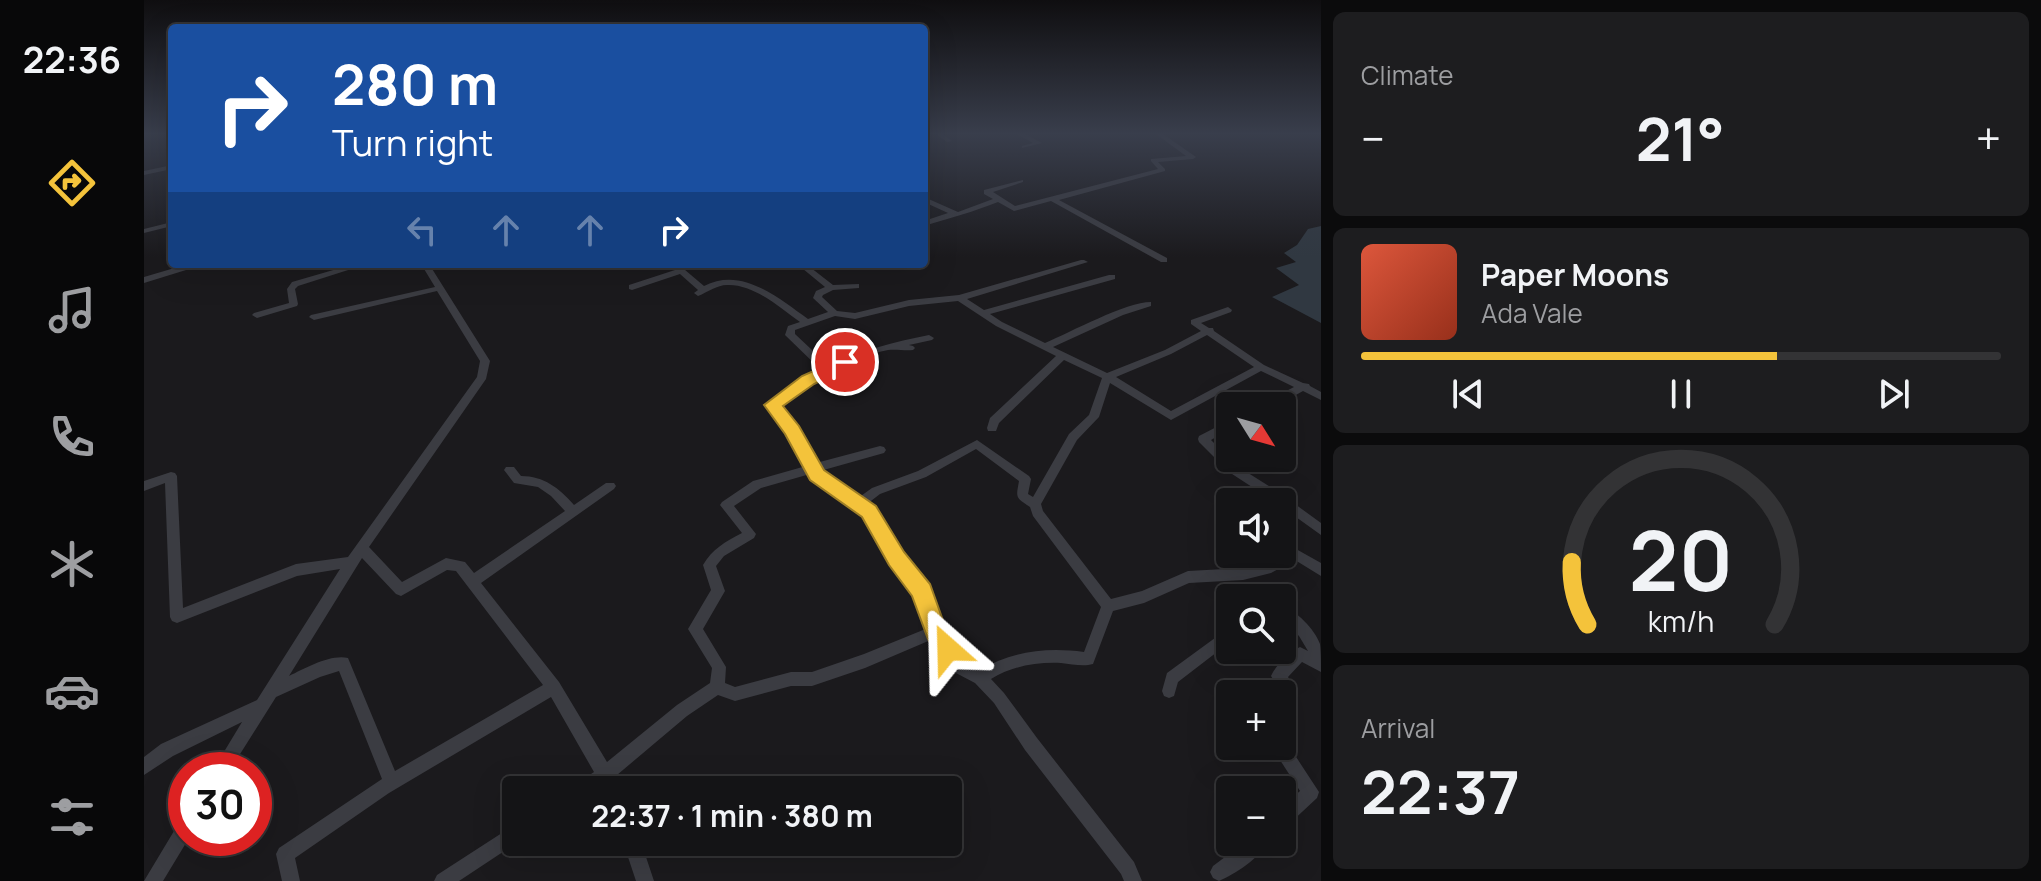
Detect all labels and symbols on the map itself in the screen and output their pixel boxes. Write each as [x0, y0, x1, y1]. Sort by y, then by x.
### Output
pin [811, 328, 879, 396]
north arrow [1216, 392, 1296, 472]
position arrow [906, 607, 990, 691]
speed limit sign: 30 [168, 752, 272, 856]

